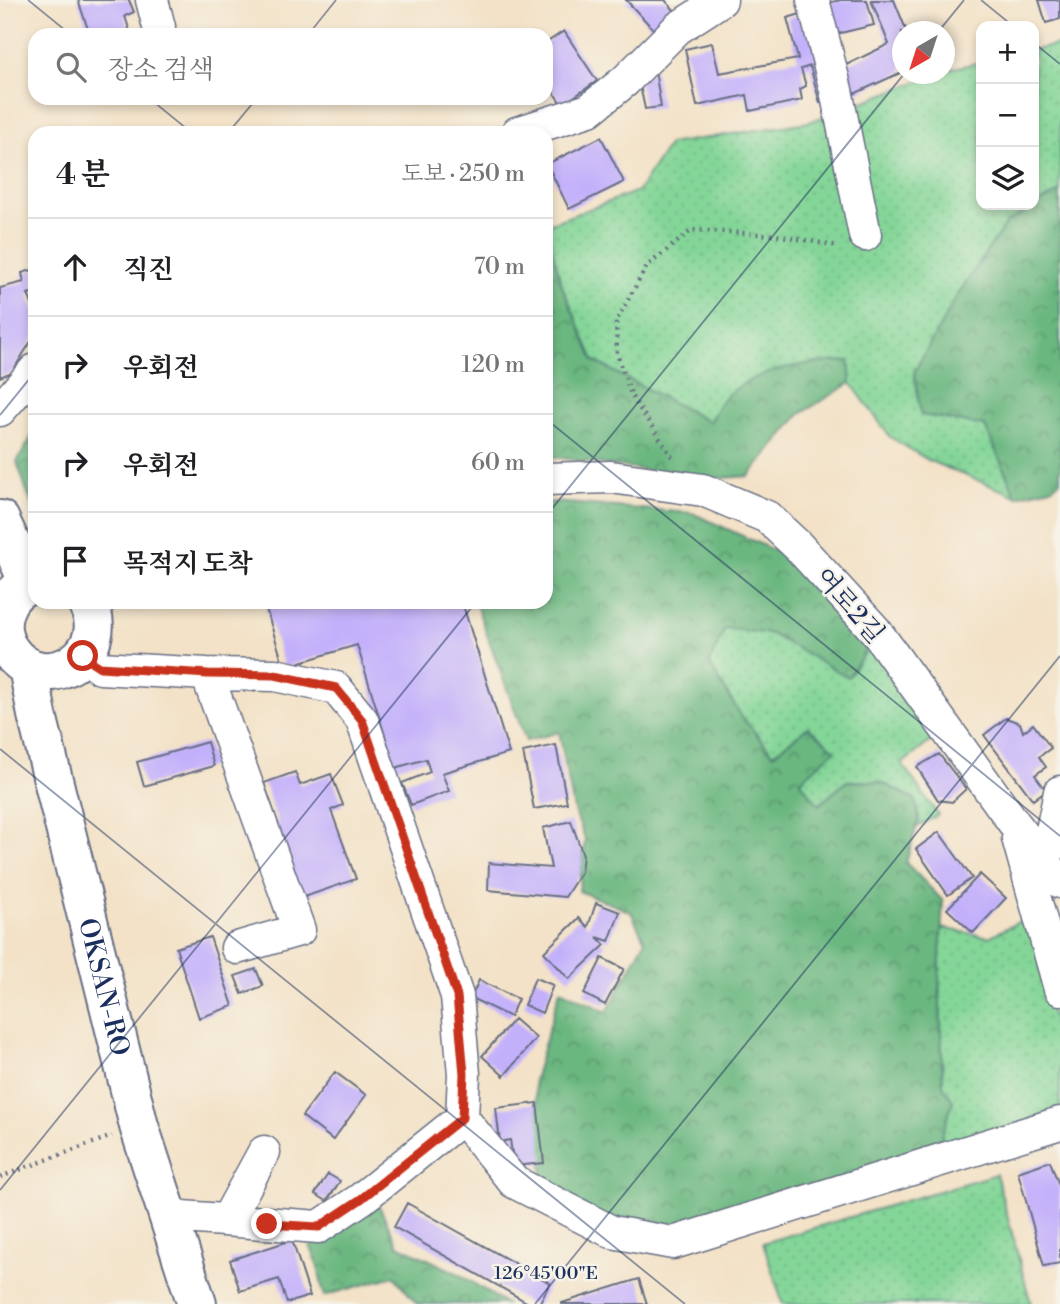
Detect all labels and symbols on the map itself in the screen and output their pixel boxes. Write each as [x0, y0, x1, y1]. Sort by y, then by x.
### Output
north arrow [892, 21, 955, 84]
street label: 여로2길 [808, 561, 891, 650]
route start [67, 640, 98, 671]
street label: OKSAN-RO [71, 915, 136, 1059]
route end [251, 1208, 282, 1239]
text: 126°45'00"E [494, 1262, 598, 1285]

